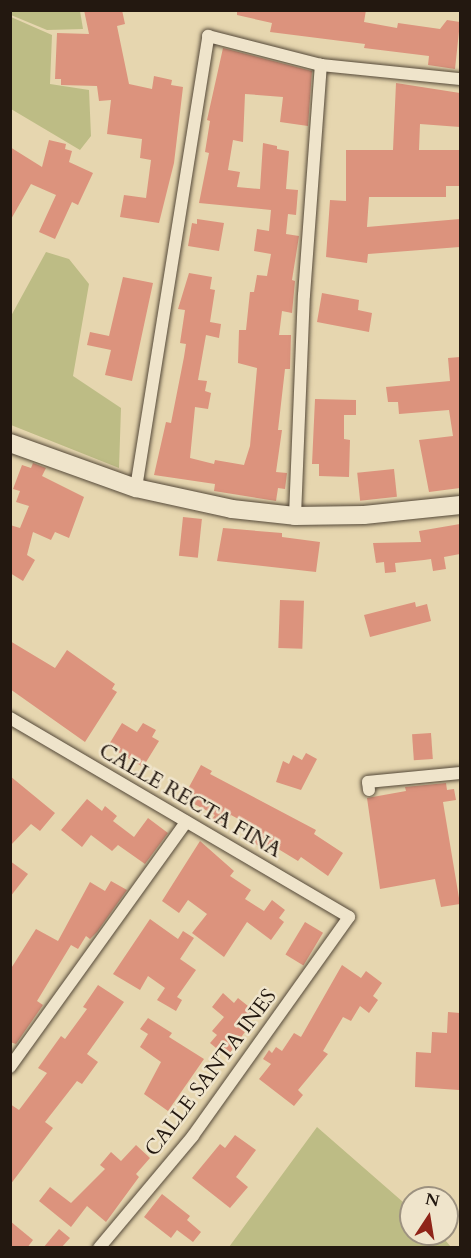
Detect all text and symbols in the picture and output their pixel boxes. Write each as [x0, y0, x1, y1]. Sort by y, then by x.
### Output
street label: CALLE RECTA FINA [94, 738, 286, 864]
street label: CALLE SANTA INES [140, 984, 282, 1162]
north arrow [399, 1186, 459, 1246]
text: N [423, 1188, 441, 1213]

